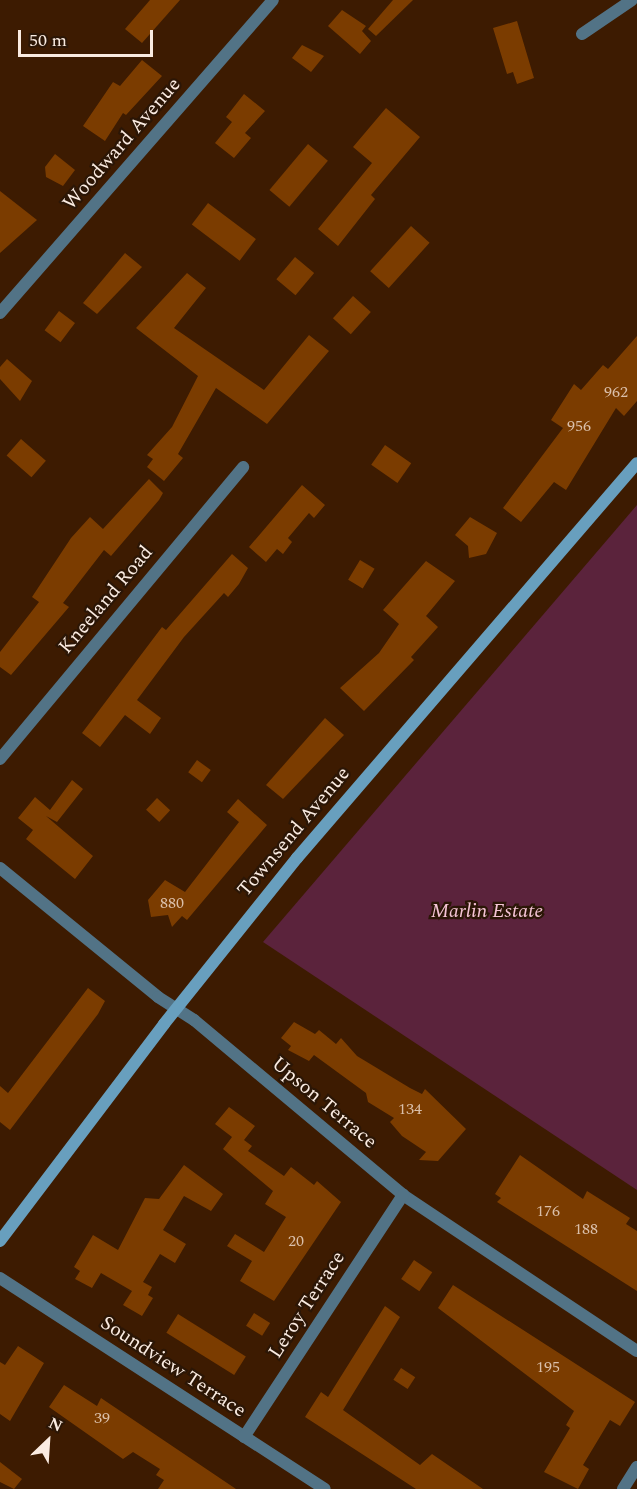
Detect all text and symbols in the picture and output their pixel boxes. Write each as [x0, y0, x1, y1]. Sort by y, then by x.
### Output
scale bar [21, 18, 156, 56]
text: 50 m [29, 27, 67, 54]
street label: Woodward Avenue [58, 73, 186, 215]
house number: 962 [604, 382, 628, 402]
house number: 956 [567, 416, 591, 436]
street label: Kneeland Road [54, 541, 158, 659]
street label: Townsend Avenue [233, 762, 355, 902]
house number: 880 [160, 893, 184, 913]
park label: Marlin Estate [431, 899, 543, 923]
street label: Upson Terrace [266, 1052, 382, 1154]
house number: 134 [398, 1099, 422, 1119]
house number: 176 [536, 1201, 560, 1221]
house number: 188 [574, 1219, 598, 1239]
house number: 20 [288, 1231, 304, 1251]
street label: Leroy Terrace [263, 1247, 351, 1363]
street label: Soundview Terrace [96, 1311, 250, 1423]
house number: 195 [536, 1357, 560, 1377]
house number: 39 [94, 1408, 110, 1428]
north arrow [18, 1411, 78, 1471]
text: N [45, 1411, 67, 1438]

